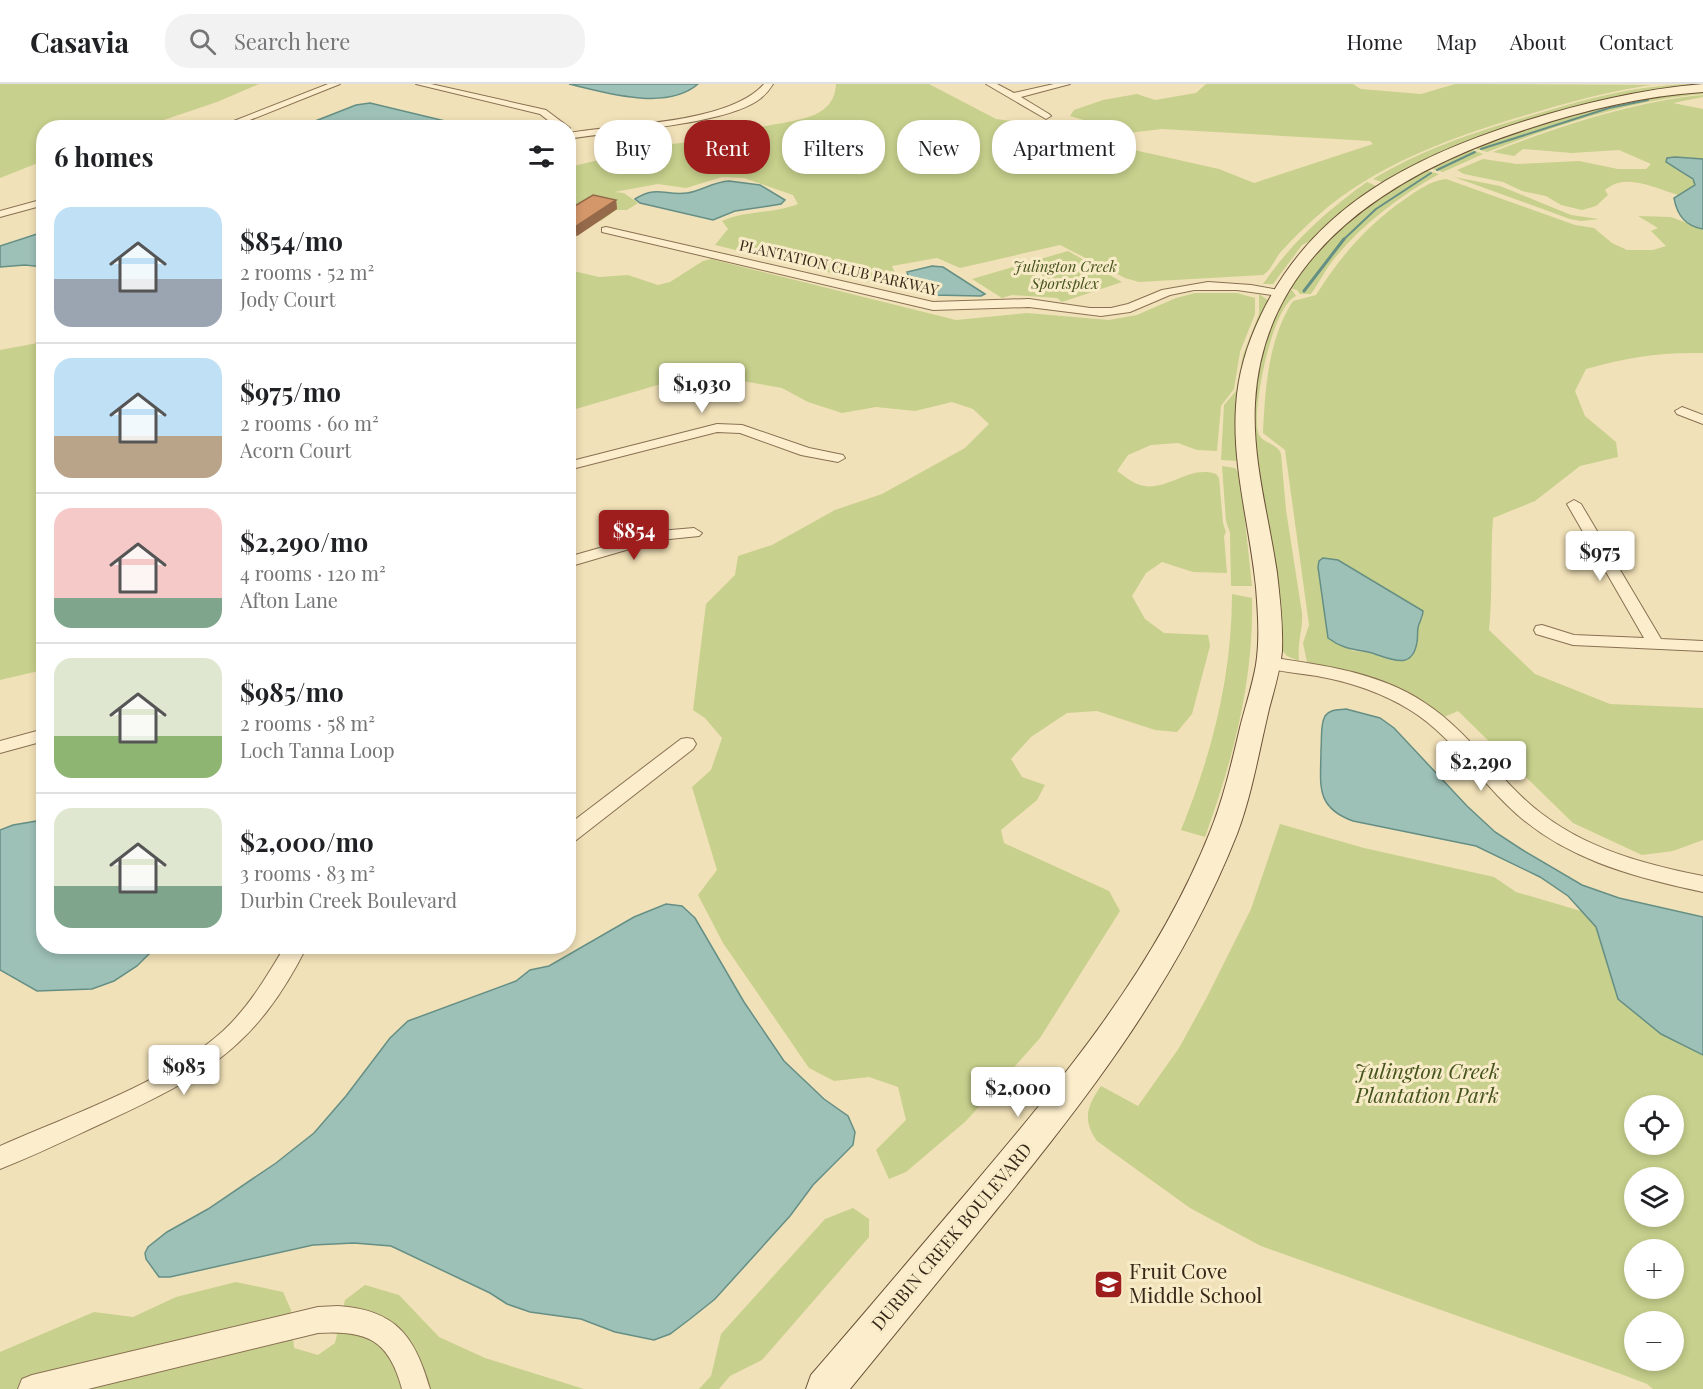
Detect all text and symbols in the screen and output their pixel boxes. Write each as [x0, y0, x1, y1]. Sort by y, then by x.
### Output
search box [165, 14, 585, 68]
text: Casavia [30, 23, 129, 60]
icon: search [186, 25, 219, 58]
text: Search here [234, 26, 350, 56]
text: Home [1347, 27, 1403, 55]
text: Map [1436, 27, 1477, 55]
text: About [1510, 27, 1566, 55]
text: Contact [1599, 27, 1673, 55]
chip: Buy [594, 120, 672, 174]
chip: Rent [684, 120, 770, 174]
chip: Filters [782, 120, 885, 174]
chip: New [897, 120, 980, 174]
chip: Apartment [992, 120, 1136, 174]
text: 6 homes [54, 139, 153, 174]
icon: filters [525, 140, 558, 173]
text: $854/mo [240, 223, 343, 258]
icon: home [102, 231, 174, 303]
street label: PLANTATION CLUB PARKWAY [738, 234, 941, 300]
park label: Julington Creek Sportsplex [1013, 256, 1117, 293]
text: 2 rooms · 52 m² [240, 258, 374, 285]
text: Jody Court [240, 285, 336, 312]
pin: $1,930 [653, 363, 751, 414]
text: $1,930 [673, 369, 731, 396]
text: $975/mo [240, 374, 341, 409]
icon: home [102, 382, 174, 454]
text: 2 rooms · 60 m² [240, 409, 379, 436]
text: Acorn Court [240, 436, 351, 463]
pin: $854 [598, 510, 670, 561]
text: $854 [613, 516, 655, 543]
text: $2,290/mo [240, 524, 368, 559]
pin: $975 [1564, 531, 1636, 582]
icon: home [102, 532, 174, 604]
text: $975 [1580, 537, 1620, 564]
text: 4 rooms · 120 m² [240, 559, 386, 586]
text: Afton Lane [240, 586, 338, 613]
text: $985/mo [240, 674, 344, 709]
icon: home [102, 682, 174, 754]
text: 2 rooms · 58 m² [240, 709, 375, 736]
text: Loch Tanna Loop [240, 736, 395, 763]
pin: $2,290 [1432, 741, 1530, 792]
text: $2,290 [1450, 747, 1512, 774]
text: $2,000/mo [240, 824, 374, 859]
icon: home [102, 832, 174, 904]
text: 3 rooms · 83 m² [240, 859, 375, 886]
text: Durbin Creek Boulevard [240, 886, 457, 913]
pin: $985 [148, 1045, 220, 1096]
text: $985 [163, 1051, 205, 1078]
park label: Julington Creek Plantation Park [1354, 1056, 1500, 1108]
pin: $2,000 [969, 1067, 1067, 1118]
text: $2,000 [985, 1073, 1051, 1100]
map controls [1624, 1095, 1684, 1371]
button: locate [1624, 1095, 1684, 1155]
street label: DURBIN CREEK BOULEVARD [866, 1138, 1037, 1335]
button: layers [1624, 1167, 1684, 1227]
button: + [1624, 1239, 1684, 1299]
place label: Fruit Cove Middle School [1129, 1256, 1262, 1308]
school or university icon: Fruit Cove Middle School [1092, 1268, 1124, 1300]
button: − [1624, 1311, 1684, 1371]

